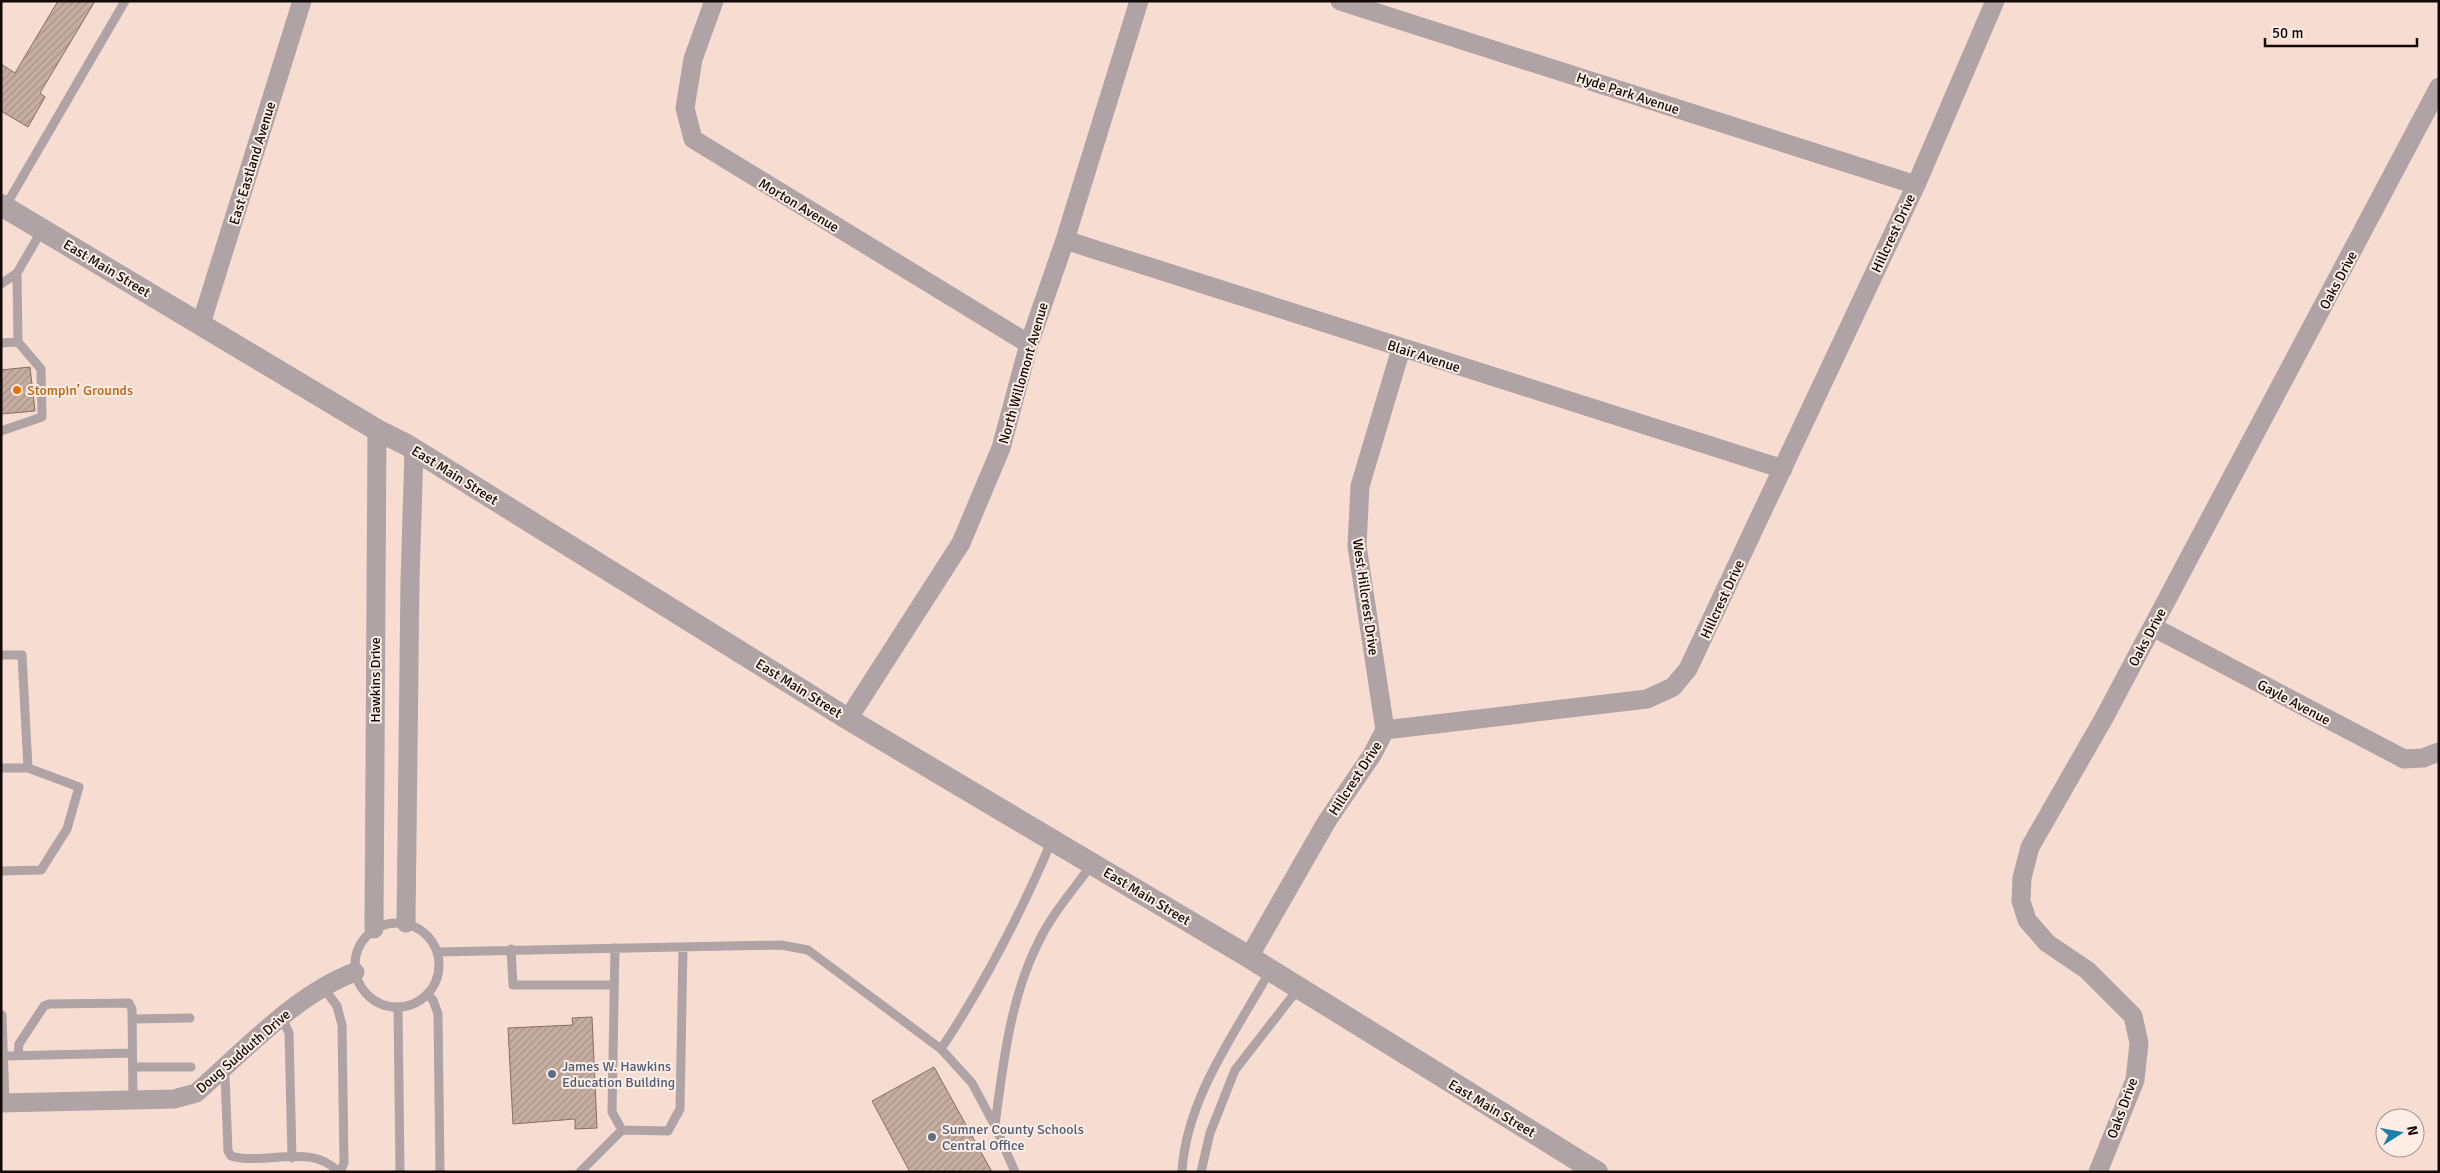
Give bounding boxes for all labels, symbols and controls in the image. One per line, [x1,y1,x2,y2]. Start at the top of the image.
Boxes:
scale bar [2265,15,2418,47]
text: 50 m [2272,24,2303,42]
street label: Hyde Park Avenue [1574,69,1681,118]
street label: East Eastland Avenue [226,99,279,227]
street label: Morton Avenue [756,175,842,236]
street label: Hillcrest Drive [1868,191,1919,275]
street label: East Main Street [60,236,153,301]
street label: Oaks Drive [2316,248,2361,312]
street label: North Willomont Avenue [995,300,1052,446]
street label: Blair Avenue [1385,337,1462,376]
place label: Stompin’ Grounds [27,382,133,399]
marker: Stompin’ Grounds [11,384,23,396]
street label: East Main Street [408,442,501,509]
street label: West Hillcrest Drive [1349,538,1382,656]
street label: Hillcrest Drive [1697,557,1748,641]
street label: Oaks Drive [2125,605,2170,669]
street label: Hawkins Drive [367,637,384,723]
street label: East Main Street [752,655,845,722]
street label: Gayle Avenue [2254,676,2333,729]
street label: Hillcrest Drive [1325,738,1386,819]
street label: East Main Street [1100,864,1193,929]
street label: Doug Sudduth Drive [193,1006,294,1097]
place label: James W. Hawkins Education Building [562,1058,675,1091]
marker: James W. Hawkins Education Building [546,1068,558,1080]
street label: Oaks Drive [2104,1075,2141,1141]
street label: East Main Street [1445,1076,1538,1141]
north arrow [2375,1108,2425,1158]
place label: Sumner County Schools Central Office [942,1121,1084,1154]
text: N [2403,1124,2422,1137]
marker: Sumner County Schools Central Office [926,1131,938,1143]

